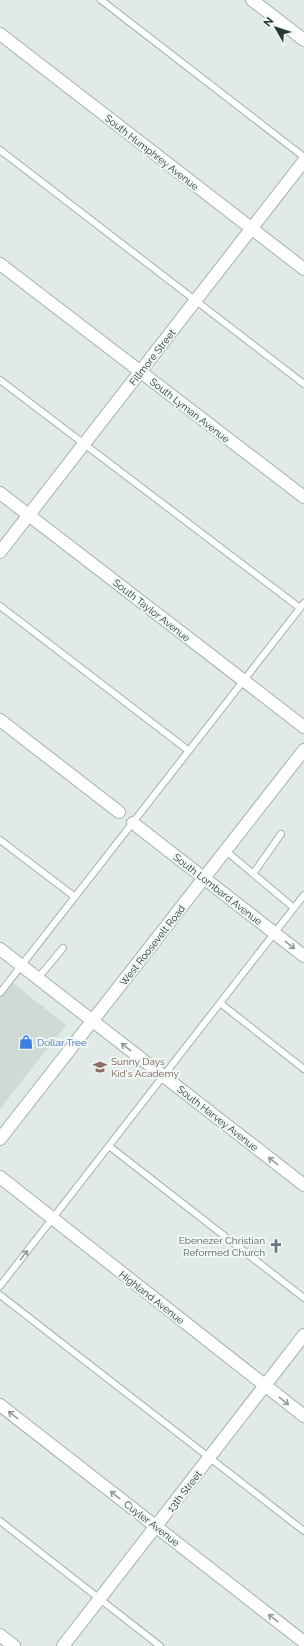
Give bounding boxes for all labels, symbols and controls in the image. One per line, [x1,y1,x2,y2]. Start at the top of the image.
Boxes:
north arrow [256,8,296,48]
text: N [261,15,276,29]
street label: South Humphrey Avenue [103,112,201,192]
street label: Fillmore Street [127,327,178,388]
street label: South Lyman Avenue [148,376,232,445]
street label: South Taylor Avenue [111,577,192,644]
street label: South Lombard Avenue [171,851,264,927]
street label: West Roosevelt Road [118,903,187,988]
one-way arrow [285,941,296,949]
shop icon: Dollar Tree [18,1034,34,1050]
place label: Dollar Tree [37,1037,87,1048]
one-way arrow [121,1042,132,1051]
place label: Sunny Days Kid's Academy [111,1056,180,1079]
school or university icon: Sunny Days Kid's Academy [92,1059,108,1075]
street label: South Harvey Avenue [175,1083,260,1153]
one-way arrow [268,1156,279,1165]
place label: Ebenezer Christian Reformed Church [179,1235,265,1258]
church icon: Ebenezer Christian Reformed Church [268,1238,284,1254]
one-way arrow [20,1250,28,1261]
street label: Highland Avenue [117,1269,186,1326]
one-way arrow [279,1397,290,1405]
one-way arrow [7,1411,18,1419]
street label: 13th Street [165,1468,204,1514]
one-way arrow [110,1491,121,1499]
street label: Cuyler Avenue [122,1498,182,1549]
one-way arrow [268,1613,279,1622]

